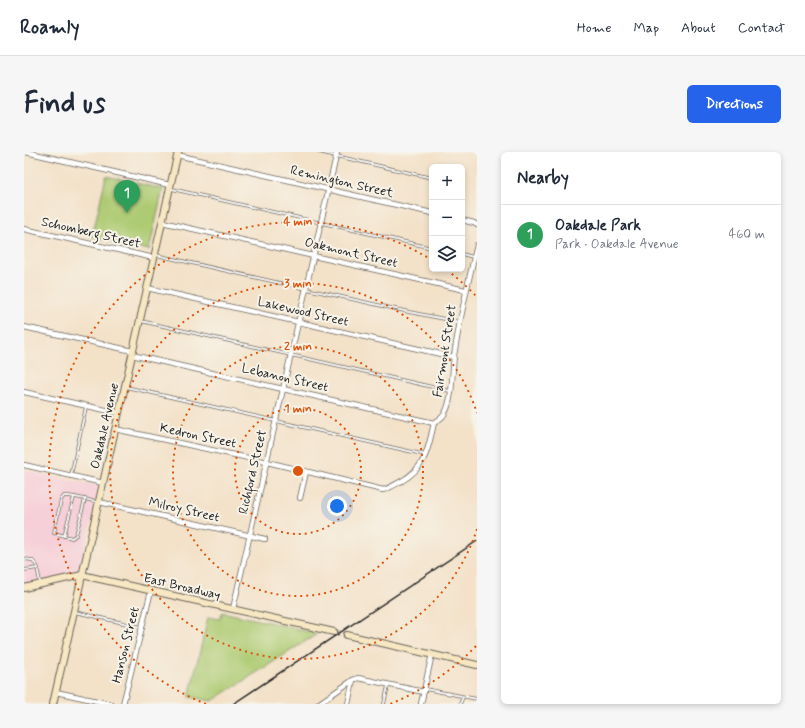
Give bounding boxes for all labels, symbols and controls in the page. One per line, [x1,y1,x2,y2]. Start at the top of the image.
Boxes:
text: Roamly [20,15,79,40]
text: Home [577,19,611,37]
text: Map [633,19,659,37]
text: About [681,19,716,37]
text: Contact [738,19,785,37]
button: Directions [687,85,781,123]
text: Find us [24,86,105,123]
street label: Remington Street [289,162,396,202]
map controls [429,164,465,272]
button: + [429,164,465,200]
text: Nearby [517,167,569,189]
pin: 1 [114,180,140,213]
button: − [429,200,465,236]
street label: Schomberg Street [39,213,142,255]
text: 4 min [283,214,313,230]
text: Oakdale Park [555,216,641,236]
text: 1 [527,226,533,243]
text: 460 m [729,226,765,243]
street label: Oakmont Street [303,234,399,272]
button: layers [429,236,465,272]
text: Park · Oakdale Avenue [555,236,679,253]
text: 3 min [284,276,312,292]
street label: Lakewood Street [256,293,350,331]
street label: Fairmont Street [429,303,461,399]
text: 2 min [284,339,312,355]
street label: Lebanon Street [240,360,330,396]
street label: Oakdale Avenue [87,381,123,471]
text: 1 min [284,401,312,417]
street label: Kedron Street [158,420,238,452]
street label: Richford Street [235,428,273,516]
centre of rings [291,464,305,478]
street label: Milroy Street [147,494,221,526]
your location [327,496,347,516]
street label: East Broadway [142,570,222,604]
street label: Hanson Street [108,605,144,685]

